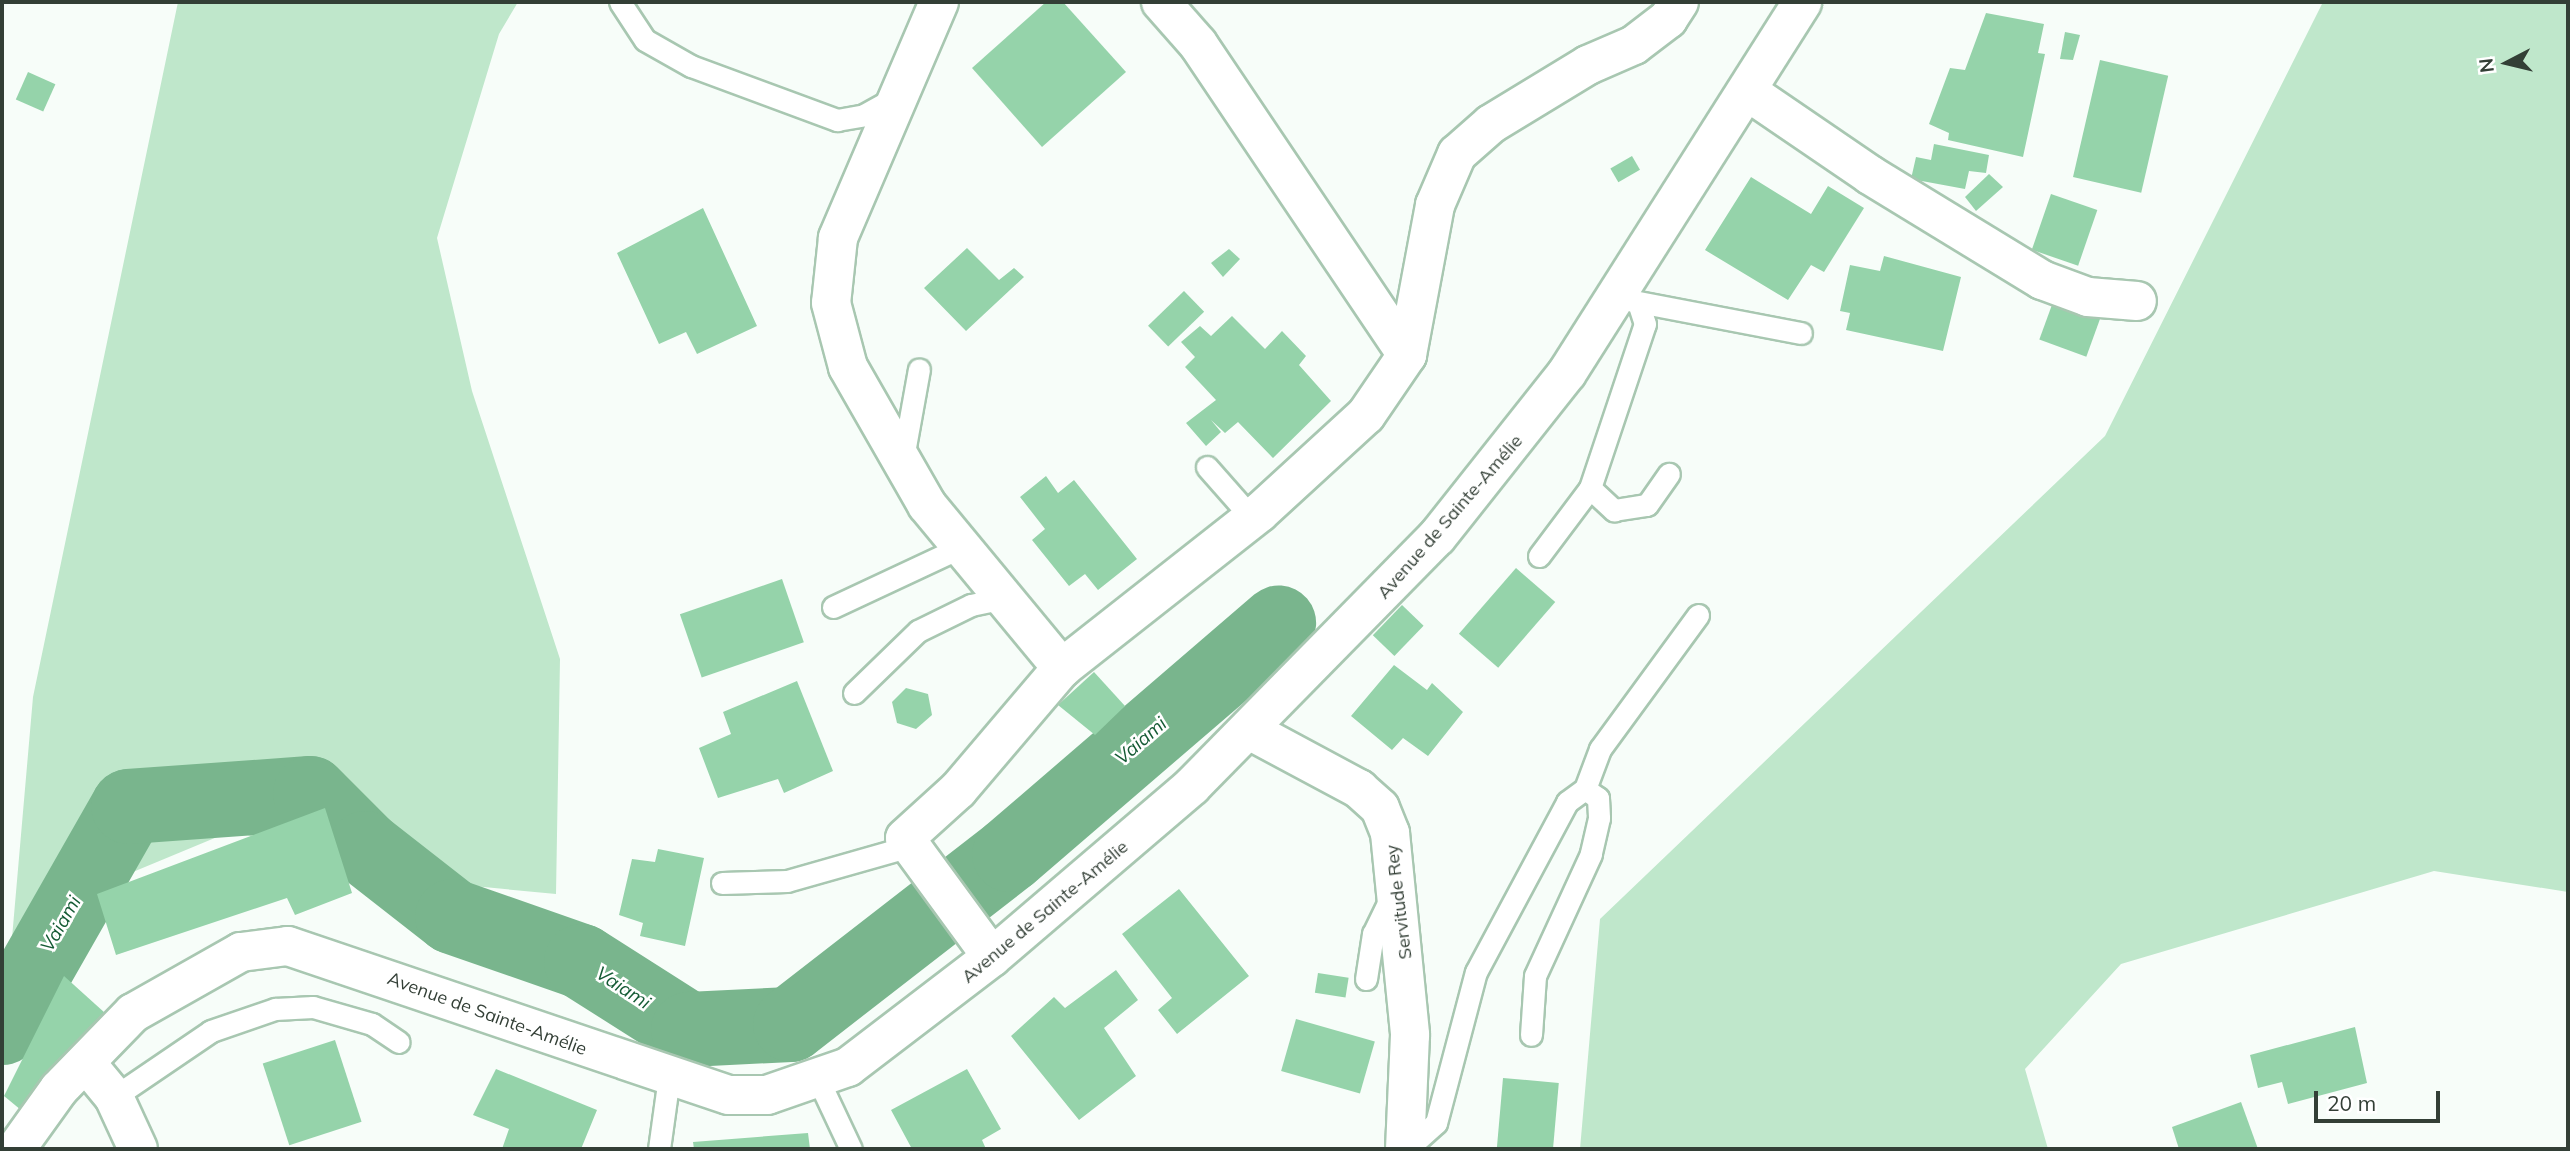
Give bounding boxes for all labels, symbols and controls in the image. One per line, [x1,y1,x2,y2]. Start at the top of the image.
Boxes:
north arrow [2472,28,2542,98]
text: N [2473,57,2499,74]
street label: Avenue de Sainte-Amélie [1373,431,1527,603]
water label: Vaiami [1111,712,1171,770]
street label: Avenue de Sainte-Amélie [958,836,1132,988]
street label: Servitude Rey [1381,843,1417,961]
water label: Vaiami [36,892,86,956]
water label: Vaiami [591,962,655,1014]
street label: Avenue de Sainte-Amélie [385,968,589,1060]
scale bar [2318,1078,2444,1122]
text: 20 m [2327,1090,2376,1116]

